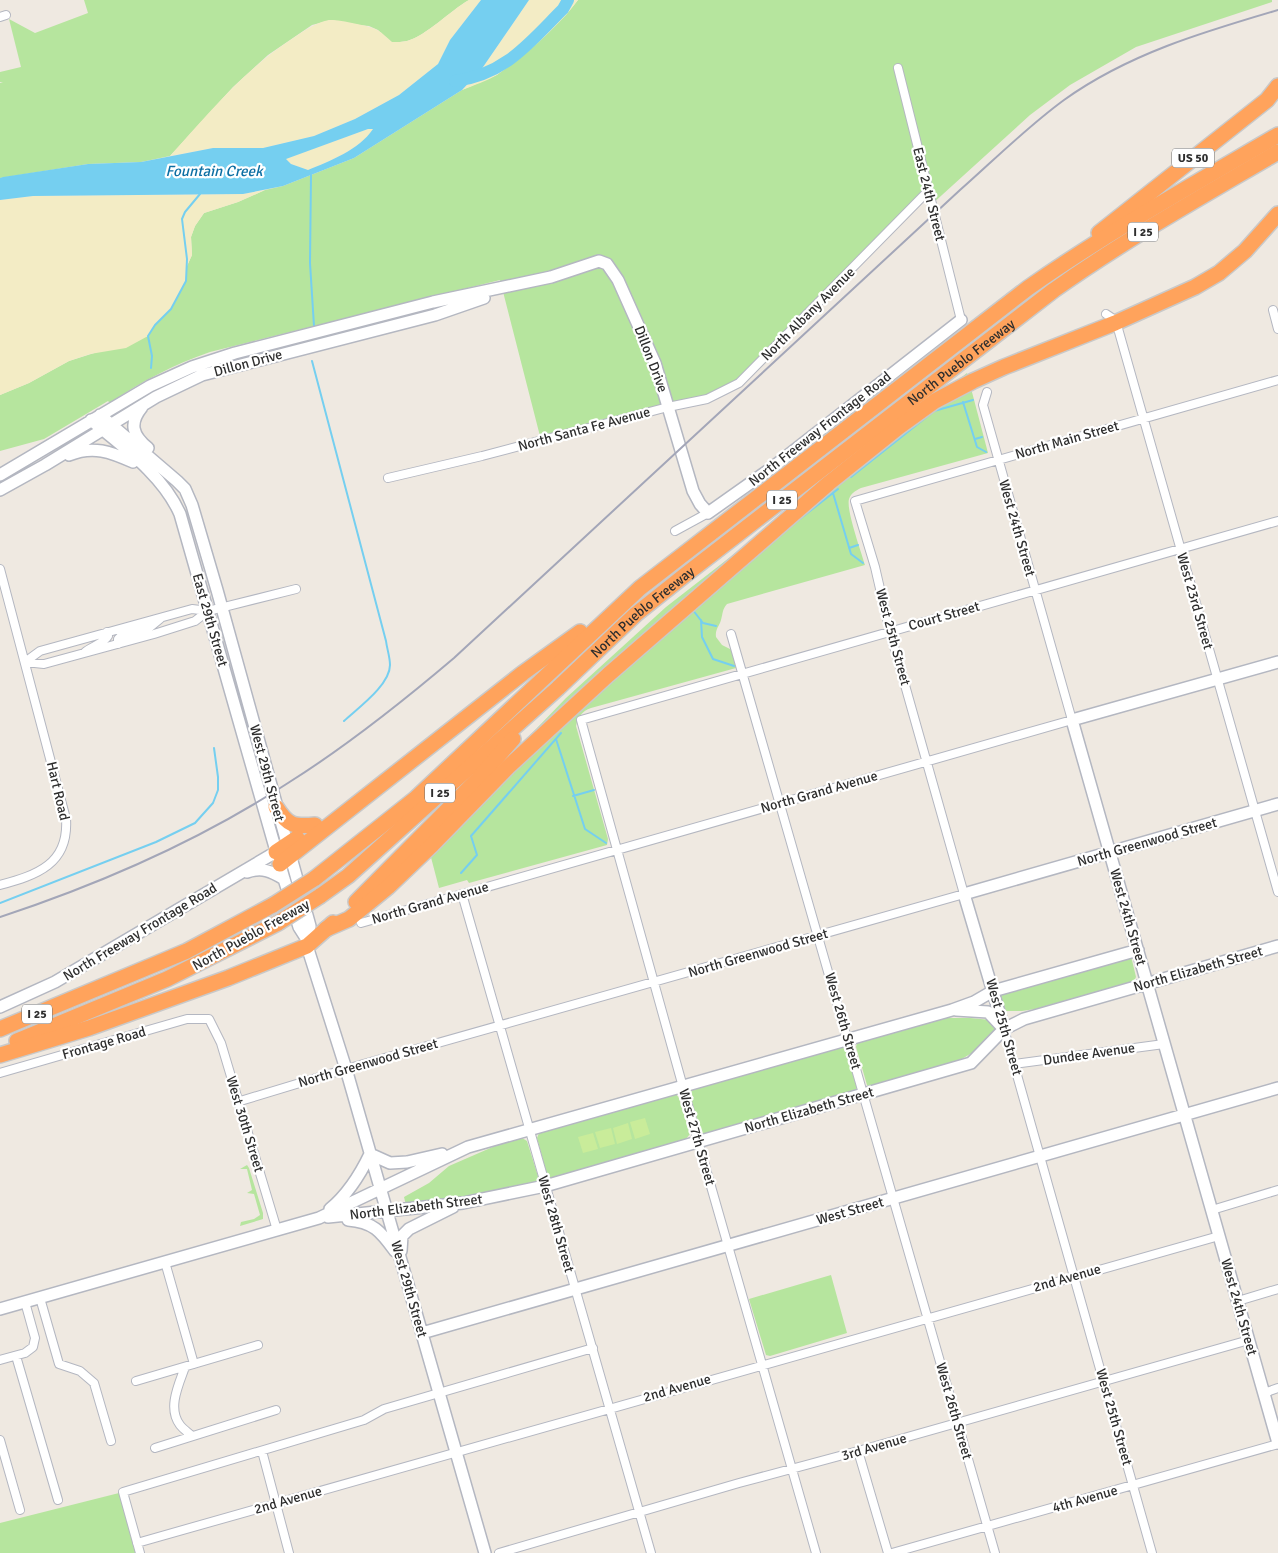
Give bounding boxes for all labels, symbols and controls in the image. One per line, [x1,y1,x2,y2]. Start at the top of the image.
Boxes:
street label: East 24th Street [909,145,949,243]
road number: US 50 [1172,148,1214,168]
water label: Fountain Creek [166,162,264,180]
road number: I 25 [1128,222,1158,242]
street label: North Albany Avenue [758,264,858,364]
street label: North Pueblo Freeway [904,315,1018,409]
street label: Dillon Drive [631,323,671,395]
street label: Dillon Drive [212,346,284,380]
street label: North Freeway Frontage Road [745,368,895,490]
street label: North Santa Fe Avenue [516,403,652,455]
street label: North Main Street [1013,417,1121,463]
street label: West 24th Street [995,478,1039,578]
road number: I 25 [767,490,797,510]
street label: West 23rd Street [1173,551,1217,651]
street label: North Pueblo Freeway [587,562,698,661]
street label: East 29th Street [189,571,231,669]
street label: West 25th Street [872,587,914,687]
street label: Court Street [906,598,982,634]
street label: West 29th Street [246,723,288,823]
street label: Hart Road [43,760,73,822]
street label: North Grand Avenue [759,767,879,817]
road number: I 25 [425,784,455,802]
street label: North Greenwood Street [1075,814,1219,870]
street label: West 24th Street [1106,867,1150,967]
street label: North Grand Avenue [370,878,490,928]
street label: North Freeway Frontage Road [60,879,220,985]
street label: North Pueblo Freeway [190,896,313,974]
street label: North Greenwood Street [686,925,830,981]
street label: North Elizabeth Street [1132,942,1265,996]
street label: West 26th Street [821,971,865,1071]
street label: West 25th Street [982,977,1026,1077]
road number: I 25 [22,1004,52,1024]
street label: Frontage Road [60,1023,148,1063]
street label: North Greenwood Street [296,1035,440,1091]
street label: Dundee Avenue [1042,1039,1136,1069]
street label: West 30th Street [222,1074,268,1174]
street label: North Elizabeth Street [743,1083,876,1137]
street label: West 27th Street [675,1087,719,1187]
street label: West 28th Street [534,1174,578,1274]
street label: North Elizabeth Street [349,1190,483,1224]
street label: West Street [815,1193,886,1229]
street label: West 29th Street [387,1239,431,1339]
street label: West 24th Street [1217,1257,1261,1357]
street label: 2nd Avenue [1031,1260,1103,1296]
street label: West 26th Street [932,1361,976,1461]
street label: West 25th Street [1092,1367,1136,1467]
street label: 2nd Avenue [641,1370,713,1406]
street label: 3rd Avenue [840,1430,908,1464]
street label: 2nd Avenue [252,1482,324,1518]
street label: 4th Avenue [1050,1482,1120,1516]

